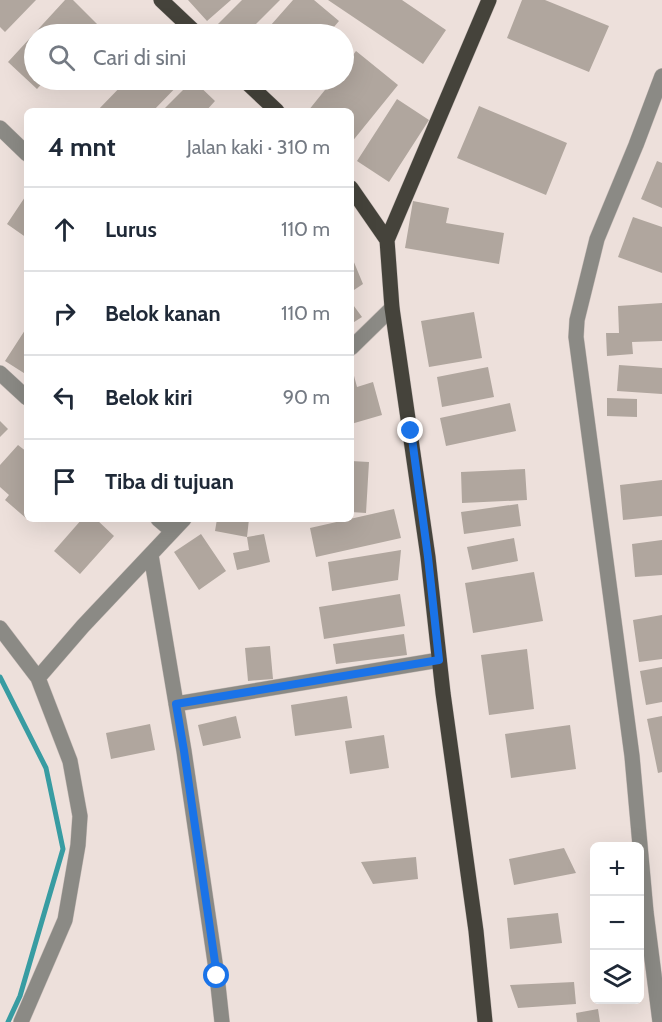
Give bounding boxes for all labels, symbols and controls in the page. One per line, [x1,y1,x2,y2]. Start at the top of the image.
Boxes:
search box [24,24,354,90]
icon: search [45,41,78,74]
text: Cari di sini [93,44,186,71]
text: 4 mnt [48,131,116,163]
text: Jalan kaki · 310 m [187,135,330,159]
icon: ahead [48,213,81,246]
text: Lurus [105,216,157,243]
text: 110 m [281,217,330,241]
icon: right [48,297,81,330]
text: Belok kanan [105,300,221,327]
text: 110 m [281,301,330,325]
icon: left [48,381,81,414]
text: Belok kiri [105,384,192,411]
text: 90 m [283,385,330,409]
route end [397,417,423,443]
icon: arrive [48,465,81,498]
text: Tiba di tujuan [105,468,234,495]
map controls [590,842,644,1004]
button: + [590,842,644,896]
button: − [590,896,644,950]
button: layers [590,950,644,1004]
route start [203,962,229,988]

